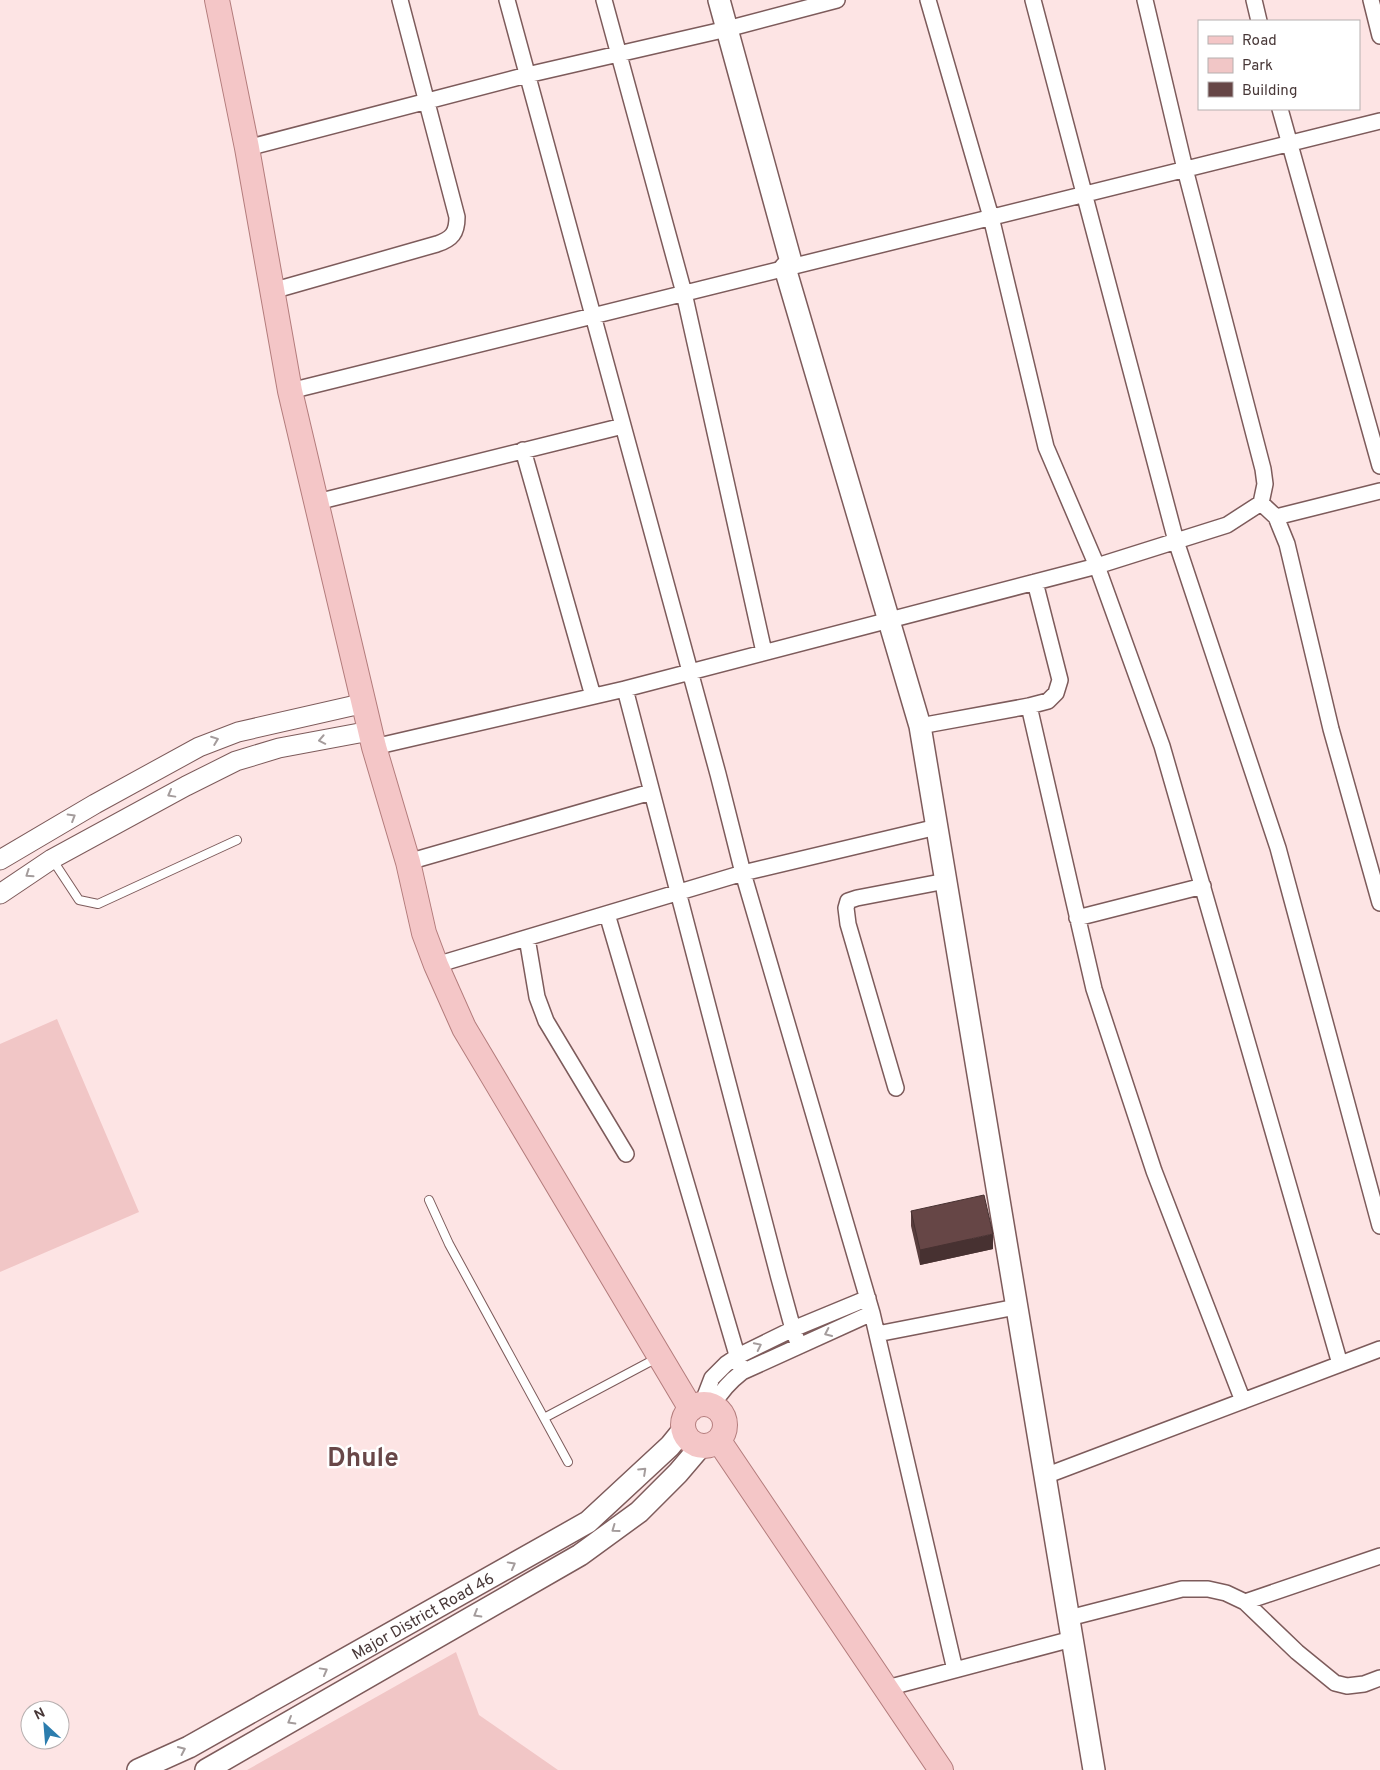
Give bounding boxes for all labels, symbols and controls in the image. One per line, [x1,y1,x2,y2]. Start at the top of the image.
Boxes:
legend [1198,20,1360,110]
text: Road [1242,32,1277,51]
text: Park [1242,57,1273,76]
text: Building [1242,82,1297,101]
one-way arrow [318,734,327,744]
one-way arrow [210,736,219,747]
one-way arrow [167,788,176,798]
one-way arrow [67,814,76,824]
one-way arrow [26,868,35,877]
one-way arrow [824,1326,833,1337]
one-way arrow [752,1343,761,1353]
district label: Dhule [327,1443,399,1476]
one-way arrow [637,1468,646,1477]
one-way arrow [612,1523,621,1532]
one-way arrow [506,1562,515,1572]
street label: Major District Road 46 [349,1569,498,1665]
one-way arrow [474,1607,483,1617]
one-way arrow [319,1667,328,1677]
north arrow [20,1700,70,1750]
text: N [32,1705,48,1725]
one-way arrow [287,1715,296,1725]
one-way arrow [177,1745,186,1756]

